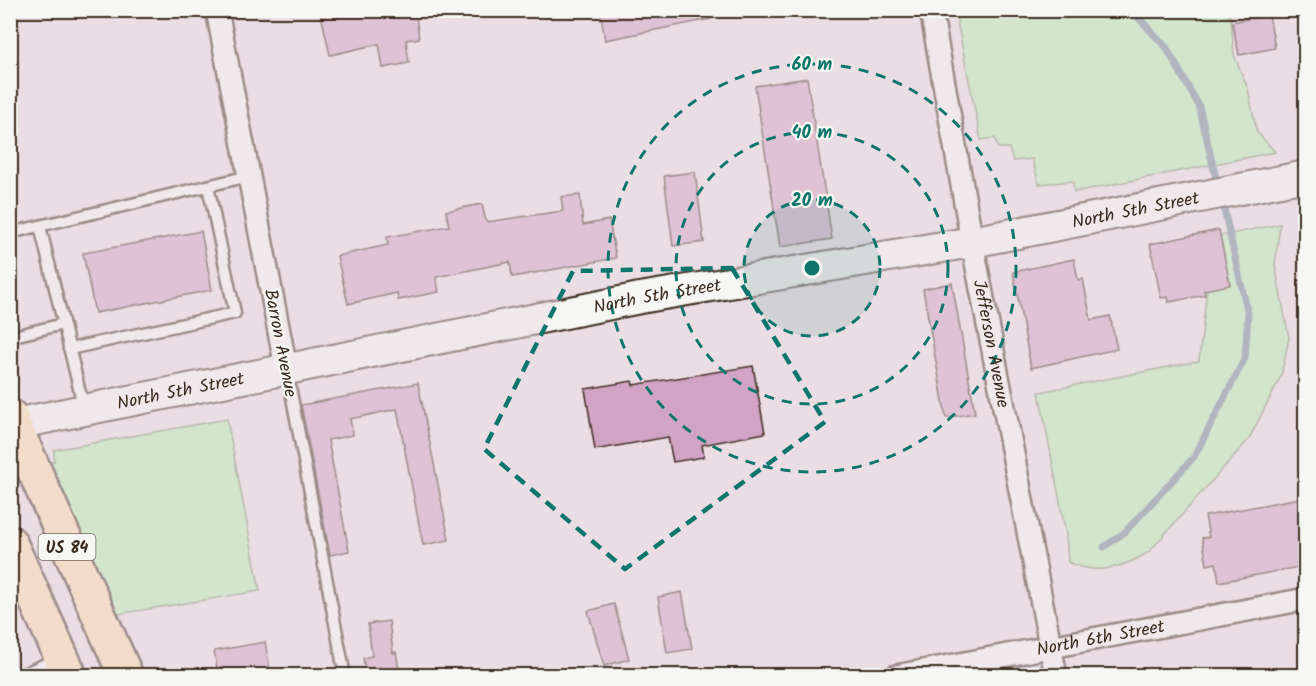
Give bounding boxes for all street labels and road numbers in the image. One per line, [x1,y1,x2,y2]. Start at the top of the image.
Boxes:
street label: North 5th Street [1070,184,1203,238]
street label: North 5th Street [591,271,725,323]
street label: Jefferson Avenue [964,277,1017,410]
street label: Barron Avenue [255,287,304,400]
street label: North 5th Street [115,365,248,419]
road number: US 84 [38,534,96,560]
street label: North 6th Street [1034,613,1168,665]

